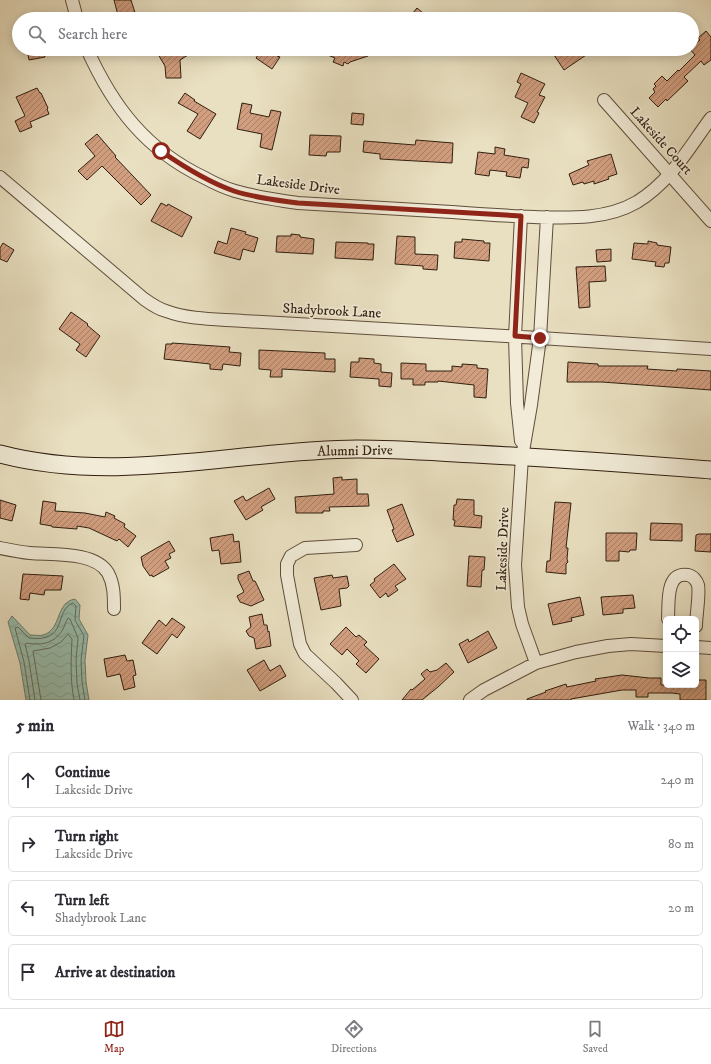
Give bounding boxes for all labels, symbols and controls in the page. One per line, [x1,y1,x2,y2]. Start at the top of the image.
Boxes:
search box [12,12,699,56]
icon: search [26,23,48,45]
text: Search here [58,25,127,44]
street label: Lakeside Court [626,103,697,179]
route start [152,142,170,160]
street label: Lakeside Drive [255,171,341,199]
street label: Shadybrook Lane [282,299,382,323]
route end [531,329,549,347]
street label: Alumni Drive [317,441,393,461]
street label: Lakeside Drive [493,507,513,591]
map controls [663,616,699,688]
button: locate [663,616,699,652]
button: layers [663,652,699,688]
text: 5 min [16,715,54,737]
text: Walk · 340 m [627,718,695,734]
text: Continue [55,763,110,782]
icon: ahead [17,769,39,791]
text: 240 m [661,772,694,788]
text: Lakeside Drive [55,782,133,798]
text: Turn right [55,827,118,846]
icon: right [17,833,39,855]
text: 80 m [668,836,694,852]
text: Lakeside Drive [55,846,133,862]
text: Turn left [55,891,109,910]
icon: left [17,897,39,919]
text: 20 m [668,900,694,916]
text: Shadybrook Lane [55,910,146,926]
icon: arrive [17,961,39,983]
text: Arrive at destination [55,963,175,982]
tab: Map [103,1018,125,1056]
tab: Directions [331,1018,377,1056]
tab: Saved [583,1018,608,1056]

